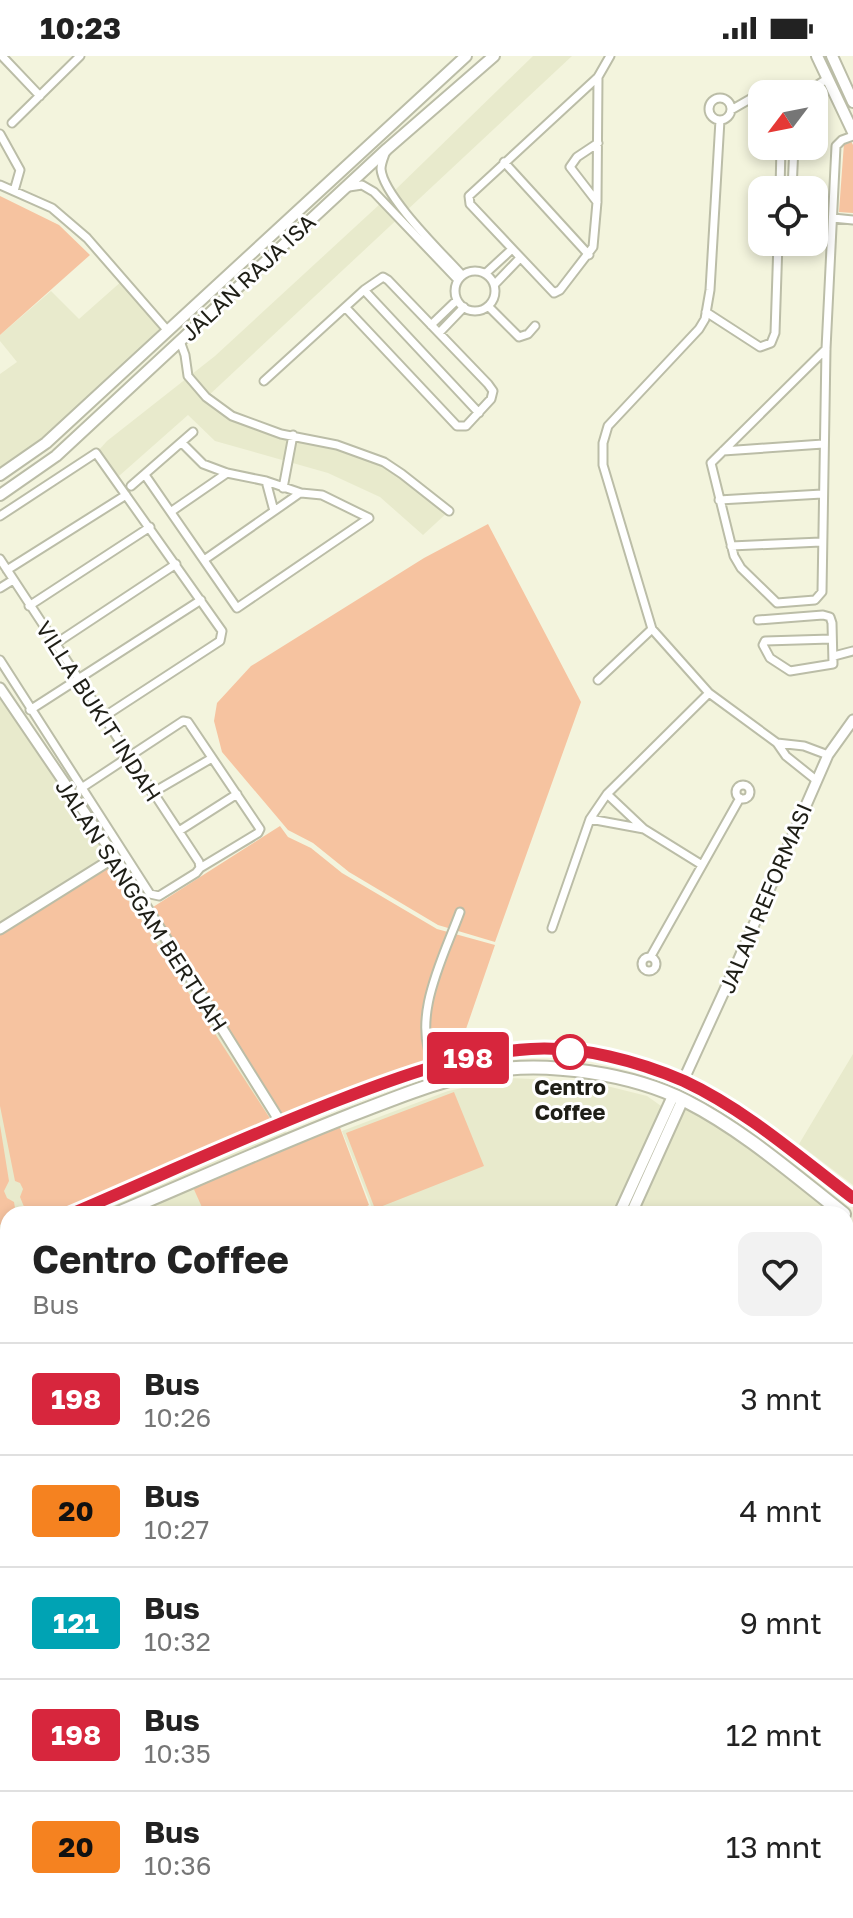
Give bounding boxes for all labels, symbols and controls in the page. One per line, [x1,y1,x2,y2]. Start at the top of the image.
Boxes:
text: 10:23 [40,10,121,46]
north arrow [748,80,828,160]
map controls [748,80,828,256]
button: locate [748,176,828,256]
street label: JALAN RAJA ISA [175,208,321,346]
street label: VILLA BUKIT INDAH [31,616,167,806]
street label: JALAN SANGGAM BERTUAH [50,774,234,1036]
street label: JALAN REFORMASI [713,799,817,997]
line badge: 198 [422,1032,514,1084]
marker: Centro Coffee [553,1035,587,1069]
text: 198 [443,1041,493,1074]
place label: Centro Coffee [534,1073,606,1125]
button: heart [738,1232,822,1316]
text: Centro Coffee [32,1236,289,1281]
text: Bus [32,1289,79,1320]
text: Bus [144,1366,200,1402]
text: 3 mnt [740,1381,822,1417]
text: 198 [51,1382,101,1415]
text: 10:26 [144,1402,211,1433]
text: Bus [144,1478,200,1514]
text: 4 mnt [740,1493,822,1529]
text: 20 [58,1494,94,1527]
text: 10:27 [144,1514,209,1545]
text: Bus [144,1590,200,1626]
text: 9 mnt [740,1605,822,1641]
text: 121 [53,1606,99,1639]
text: 10:32 [144,1626,211,1657]
text: Bus [144,1702,200,1738]
text: 12 mnt [726,1717,822,1753]
text: 198 [51,1718,101,1751]
text: 10:35 [144,1738,211,1769]
text: Bus [144,1814,200,1850]
text: 13 mnt [726,1829,822,1865]
text: 20 [58,1830,94,1863]
text: 10:36 [144,1850,211,1881]

